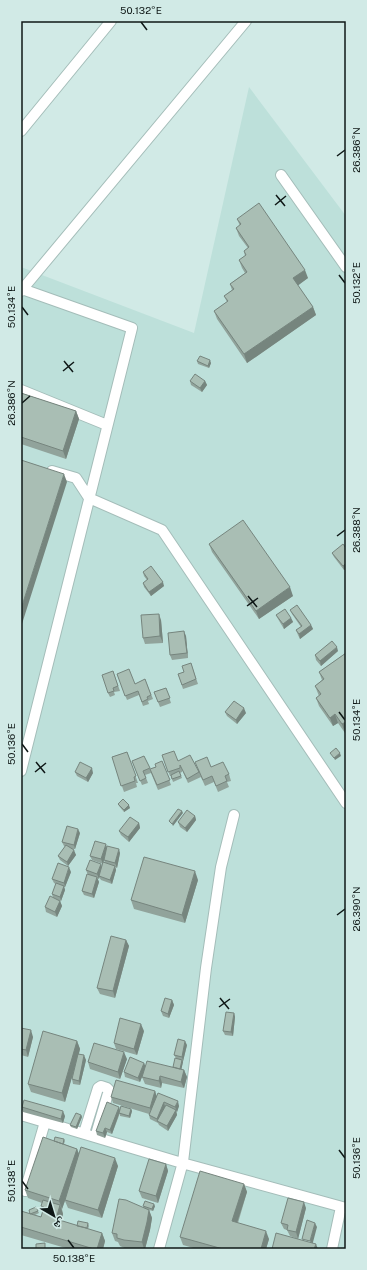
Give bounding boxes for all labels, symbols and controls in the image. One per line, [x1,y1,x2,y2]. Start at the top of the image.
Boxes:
text: 50.132°E [120,4,162,16]
text: 26.386°N [350,127,362,173]
text: 50.132°E [350,262,362,304]
text: 50.134°E [5,286,17,328]
text: 26.386°N [5,380,17,426]
text: 26.388°N [350,507,362,553]
text: 50.134°E [350,699,362,741]
text: 50.136°E [5,723,17,765]
text: 26.390°N [350,886,362,932]
text: 50.136°E [350,1137,362,1179]
text: 50.138°E [5,1160,17,1202]
north arrow [34,1196,74,1236]
text: ش [50,1214,68,1232]
text: 50.138°E [53,1252,95,1264]

